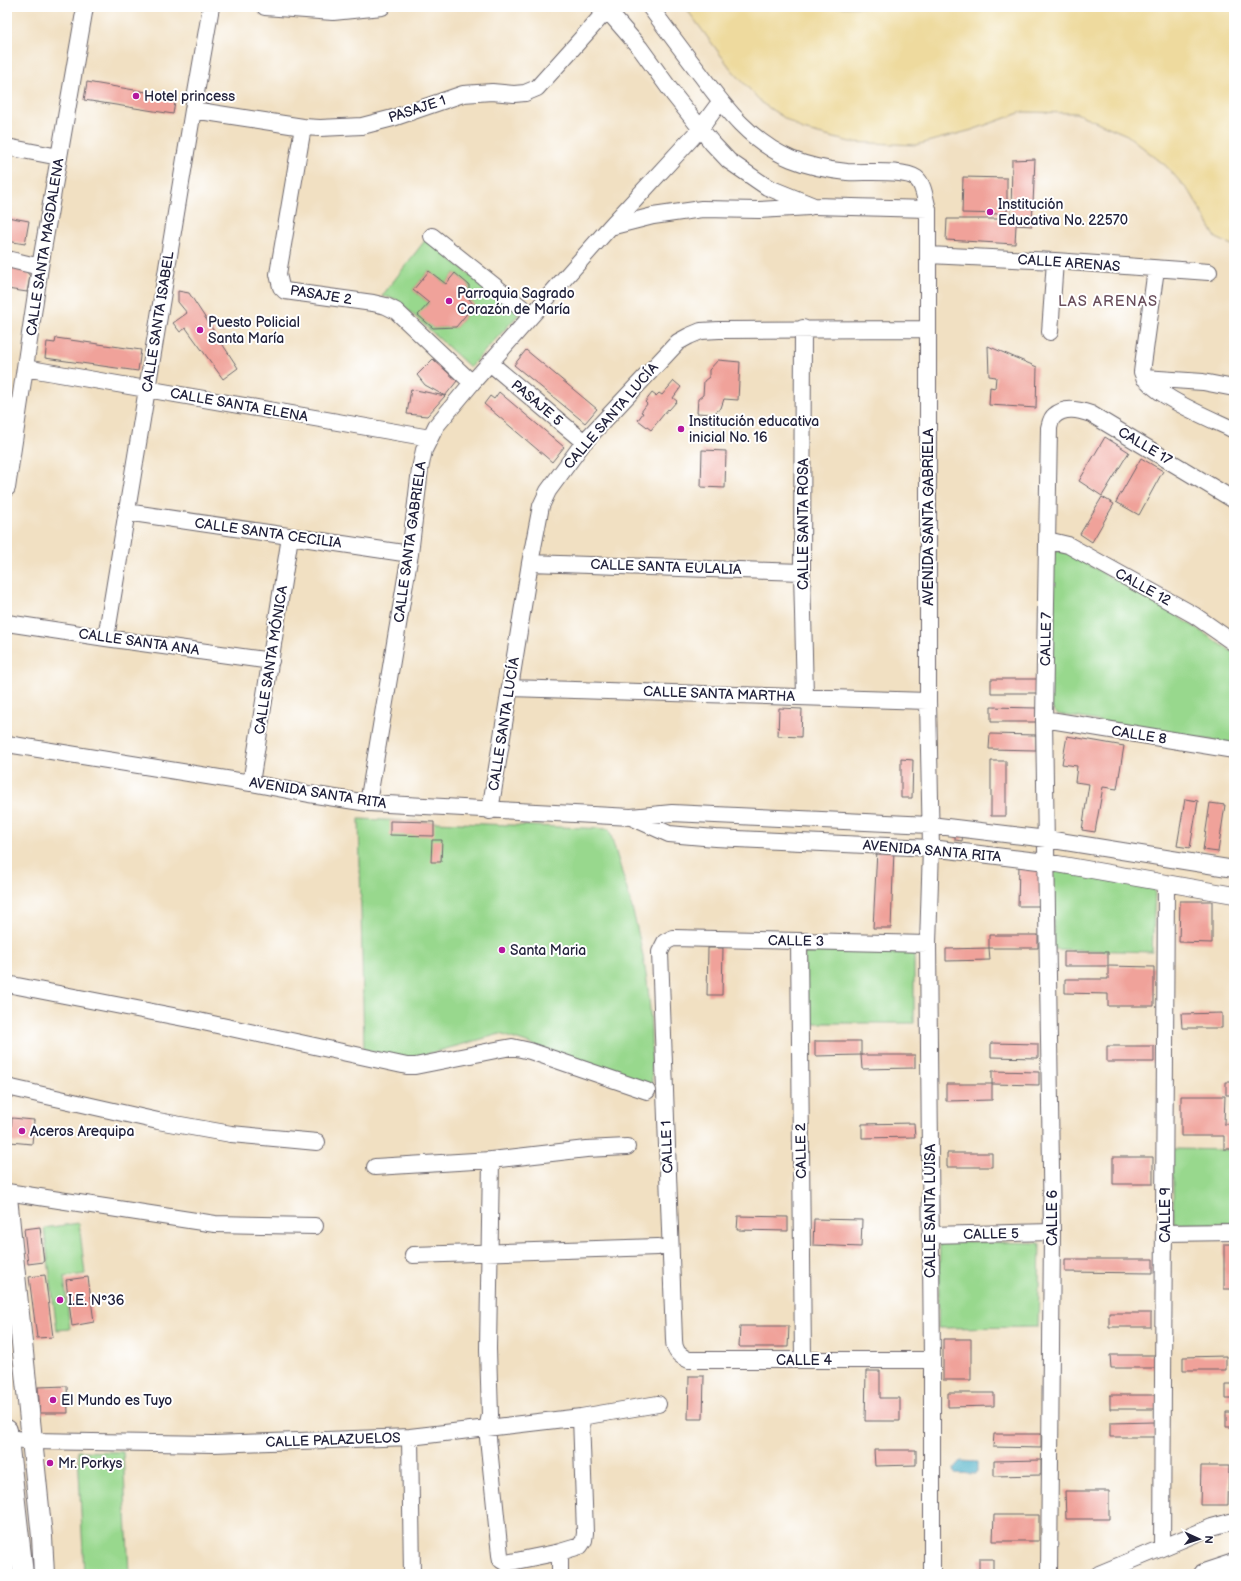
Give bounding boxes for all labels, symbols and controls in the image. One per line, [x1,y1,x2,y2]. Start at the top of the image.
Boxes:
place label: Hotel princess [144,88,235,105]
marker: Hotel princess [131,91,141,101]
street label: PASAJE 1 [386,92,448,126]
street label: CALLE SANTA MAGDALENA [23,157,68,337]
place label: Institución Educativa No. 22570 [998,196,1128,229]
marker: Institución Educativa No. 22570 [985,207,995,217]
street label: CALLE SANTA ISABEL [138,250,178,394]
street label: CALLE ARENAS [1017,251,1121,275]
street label: PASAJE 2 [289,282,354,308]
place label: Parroquia Sagrado Corazón de María [457,285,575,318]
district label: LAS ARENAS [1058,292,1158,311]
marker: Parroquia Sagrado Corazón de María [444,296,454,306]
place label: Puesto Policial Santa María [208,314,300,347]
marker: Puesto Policial Santa María [195,325,205,335]
street label: CALLE SANTA LUCÍA [559,358,662,473]
street label: PASAJE 5 [508,377,566,429]
street label: CALLE SANTA ELENA [169,384,310,426]
place label: Institución educativa inicial No. 16 [689,413,819,446]
street label: CALLE 17 [1115,423,1175,469]
marker: Institución educativa inicial No. 16 [676,424,686,434]
street label: AVENIDA SANTA GABRIELA [920,428,937,606]
street label: CALLE SANTA ROSA [795,458,812,590]
street label: CALLE SANTA GABRIELA [390,460,430,624]
street label: CALLE SANTA CECILIA [193,514,343,552]
street label: CALLE SANTA EULALIA [590,556,742,578]
street label: CALLE 12 [1112,565,1175,610]
street label: CALLE SANTA MÓNICA [250,584,291,736]
street label: CALLE 7 [1037,612,1055,666]
street label: CALLE SANTA ANA [77,625,201,659]
street label: CALLE SANTA LUCÍA [484,655,523,792]
street label: CALLE SANTA MARTHA [643,683,796,705]
street label: CALLE 8 [1110,722,1168,748]
street label: AVENIDA SANTA RITA [248,774,388,812]
street label: AVENIDA SANTA RITA [862,836,1002,866]
street label: CALLE 3 [768,932,824,950]
place label: Santa Maria [510,942,586,959]
marker: Santa Maria [497,945,507,955]
street label: CALLE 1 [658,1120,676,1174]
street label: CALLE 2 [792,1122,810,1179]
place label: Aceros Arequipa [30,1123,134,1140]
marker: Aceros Arequipa [17,1126,27,1136]
street label: CALLE SANTA LUISA [922,1144,939,1278]
street label: CALLE 9 [1157,1187,1174,1243]
street label: CALLE 6 [1044,1189,1061,1246]
street label: CALLE 5 [963,1225,1019,1243]
place label: I.E. Nº36 [68,1292,125,1309]
marker: I.E. Nº36 [55,1295,65,1305]
street label: CALLE 4 [776,1352,833,1369]
place label: El Mundo es Tuyo [61,1392,172,1409]
marker: El Mundo es Tuyo [48,1395,58,1405]
street label: CALLE PALAZUELOS [265,1429,401,1451]
place label: Mr. Porkys [58,1455,122,1472]
marker: Mr. Porkys [45,1458,55,1468]
north arrow [1179,1519,1219,1559]
text: N [1202,1535,1215,1544]

